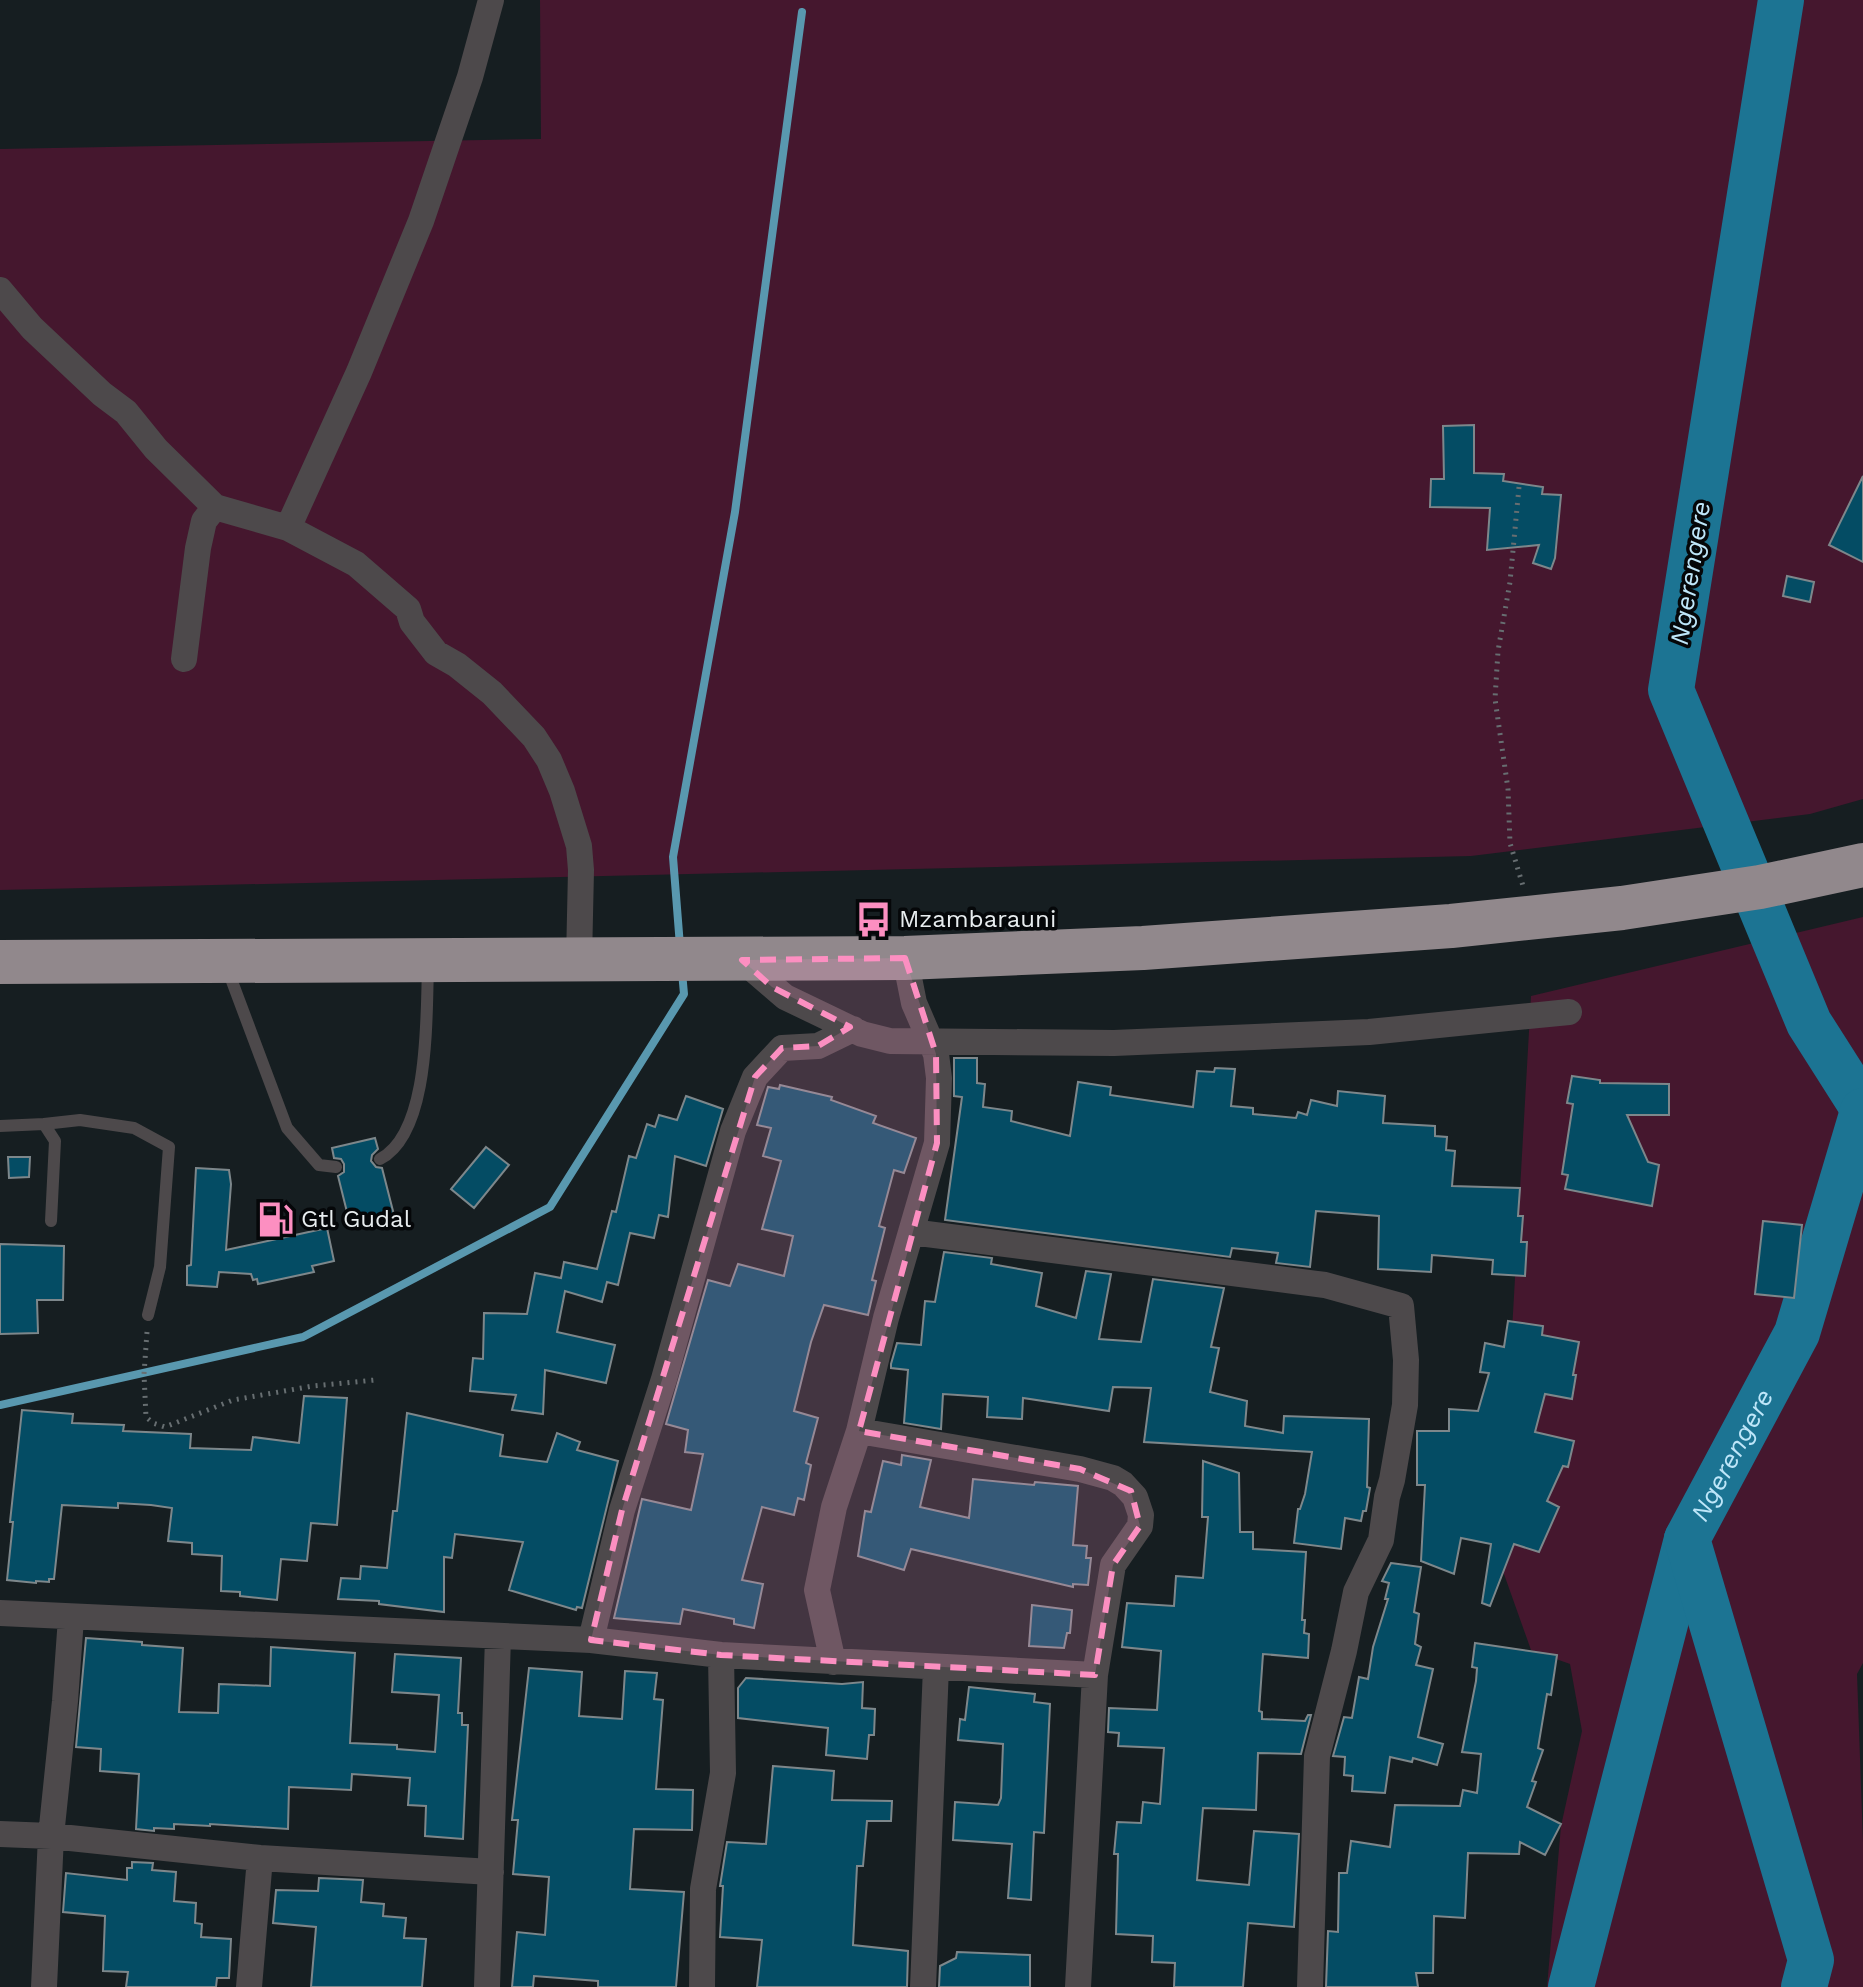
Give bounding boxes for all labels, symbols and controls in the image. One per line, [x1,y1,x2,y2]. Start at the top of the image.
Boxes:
water label: Ngerengere [1664,499,1716,647]
bus stop icon: Mzambarauni [854,900,892,938]
place label: Mzambarauni [899,905,1056,933]
fuel station icon: Gtl Gudal [256,1200,294,1238]
place label: Gtl Gudal [301,1205,412,1233]
water label: Ngerengere [1684,1384,1779,1526]

